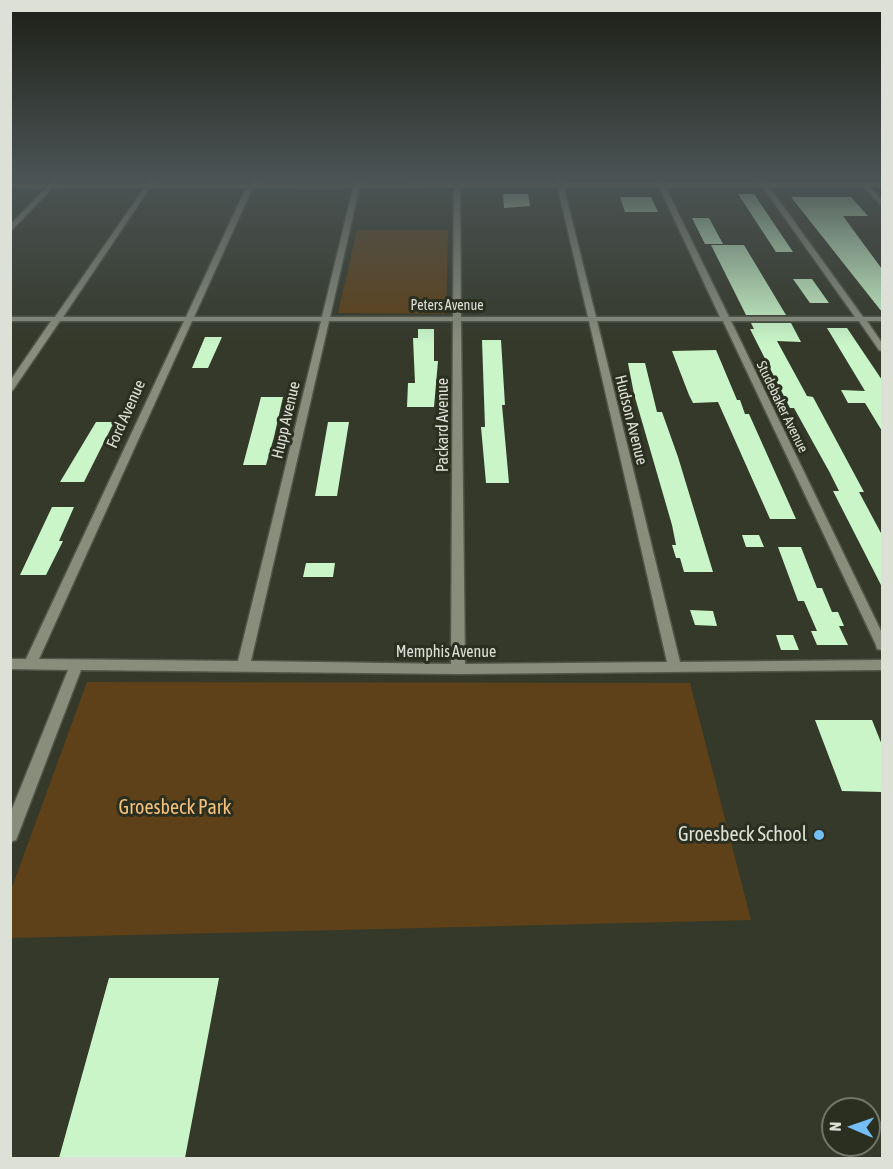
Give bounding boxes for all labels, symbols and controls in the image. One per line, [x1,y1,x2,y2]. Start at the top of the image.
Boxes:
street label: Peters Avenue [410,298,484,314]
street label: Studebaker Avenue [753,358,811,456]
street label: Hudson Avenue [611,373,651,467]
street label: Ford Avenue [102,377,150,451]
street label: Packard Avenue [433,378,453,472]
street label: Hupp Avenue [268,380,304,460]
street label: Memphis Avenue [396,642,496,662]
park label: Groesbeck Park [119,796,231,820]
place label: Groesbeck School [678,823,807,847]
marker: Groesbeck School [812,828,826,842]
north arrow [821,1097,881,1157]
text: N [826,1121,844,1131]

